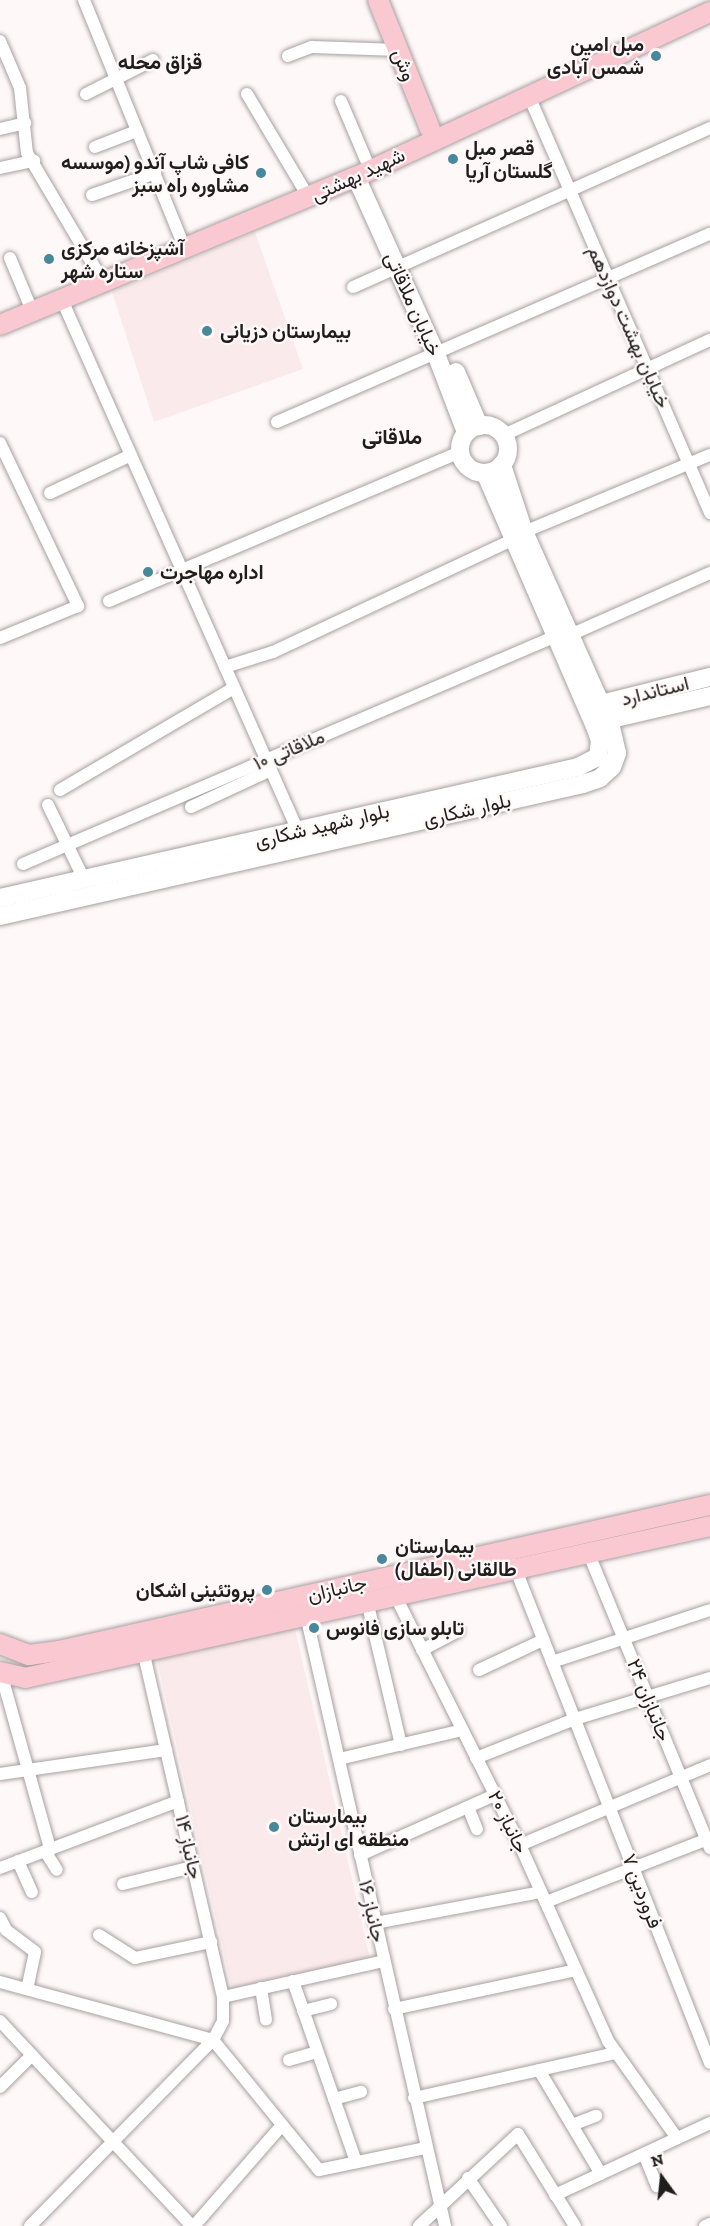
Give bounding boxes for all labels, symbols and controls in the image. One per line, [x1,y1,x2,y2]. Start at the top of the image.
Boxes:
place label: مبل امین شمس آبادی [547,33,644,80]
street label: وش [387,45,421,85]
district label: قزاق محله [118,49,202,75]
marker: مبل امین شمس آبادی [649,49,663,63]
place label: قصر مبل گلستان آریا [465,136,552,183]
street label: شهید بهشتی [307,143,409,207]
place label: کافی شاپ آندو (موسسه مشاوره راه سبز [61,150,249,197]
marker: قصر مبل گلستان آریا [446,152,460,166]
marker: کافی شاپ آندو (موسسه مشاوره راه سبز [254,166,268,180]
place label: آشپزخانه مرکزی ستاره شهر [61,236,184,283]
street label: خیابان بهشت دوازدهم [582,242,676,412]
street label: خیابان ملاقاتی [379,248,447,360]
marker: آشپزخانه مرکزی ستاره شهر [42,252,56,266]
place label: بیمارستان دزیانی [220,319,351,343]
marker: بیمارستان دزیانی [198,322,216,340]
district label: ملاقاتی [362,424,422,450]
place label: اداره مهاجرت [160,560,264,584]
marker: اداره مهاجرت [141,565,155,579]
street label: استاندارد [619,671,691,711]
street label: ۱۰ ملاقاتی [250,724,328,776]
street label: بلوار شکاری [421,788,513,832]
street label: بلوار شهید شکاری [252,799,392,853]
place label: بیمارستان طالقانی (اطفال) [395,1535,517,1582]
marker: بیمارستان طالقانی (اطفال) [373,1550,391,1568]
street label: جانبازان [305,1571,369,1607]
place label: پروتئینی اشکان [136,1578,255,1602]
marker: پروتئینی اشکان [260,1583,274,1597]
place label: تابلو سازی فانوس [326,1616,464,1640]
marker: تابلو سازی فانوس [307,1621,321,1635]
street label: جانبازان ۲۴ [622,1655,676,1745]
street label: ۲۰ جانباز [483,1787,533,1857]
place label: بیمارستان منطقه ای ارتش [288,1804,409,1851]
street label: جانباز ۱۴ [170,1813,208,1881]
marker: بیمارستان منطقه ای ارتش [265,1818,283,1836]
street label: فروردین ۷ [617,1850,667,1932]
street label: جانباز ۱۶ [353,1877,391,1945]
north arrow [632,2148,692,2208]
text: N [649,2149,666,2171]

